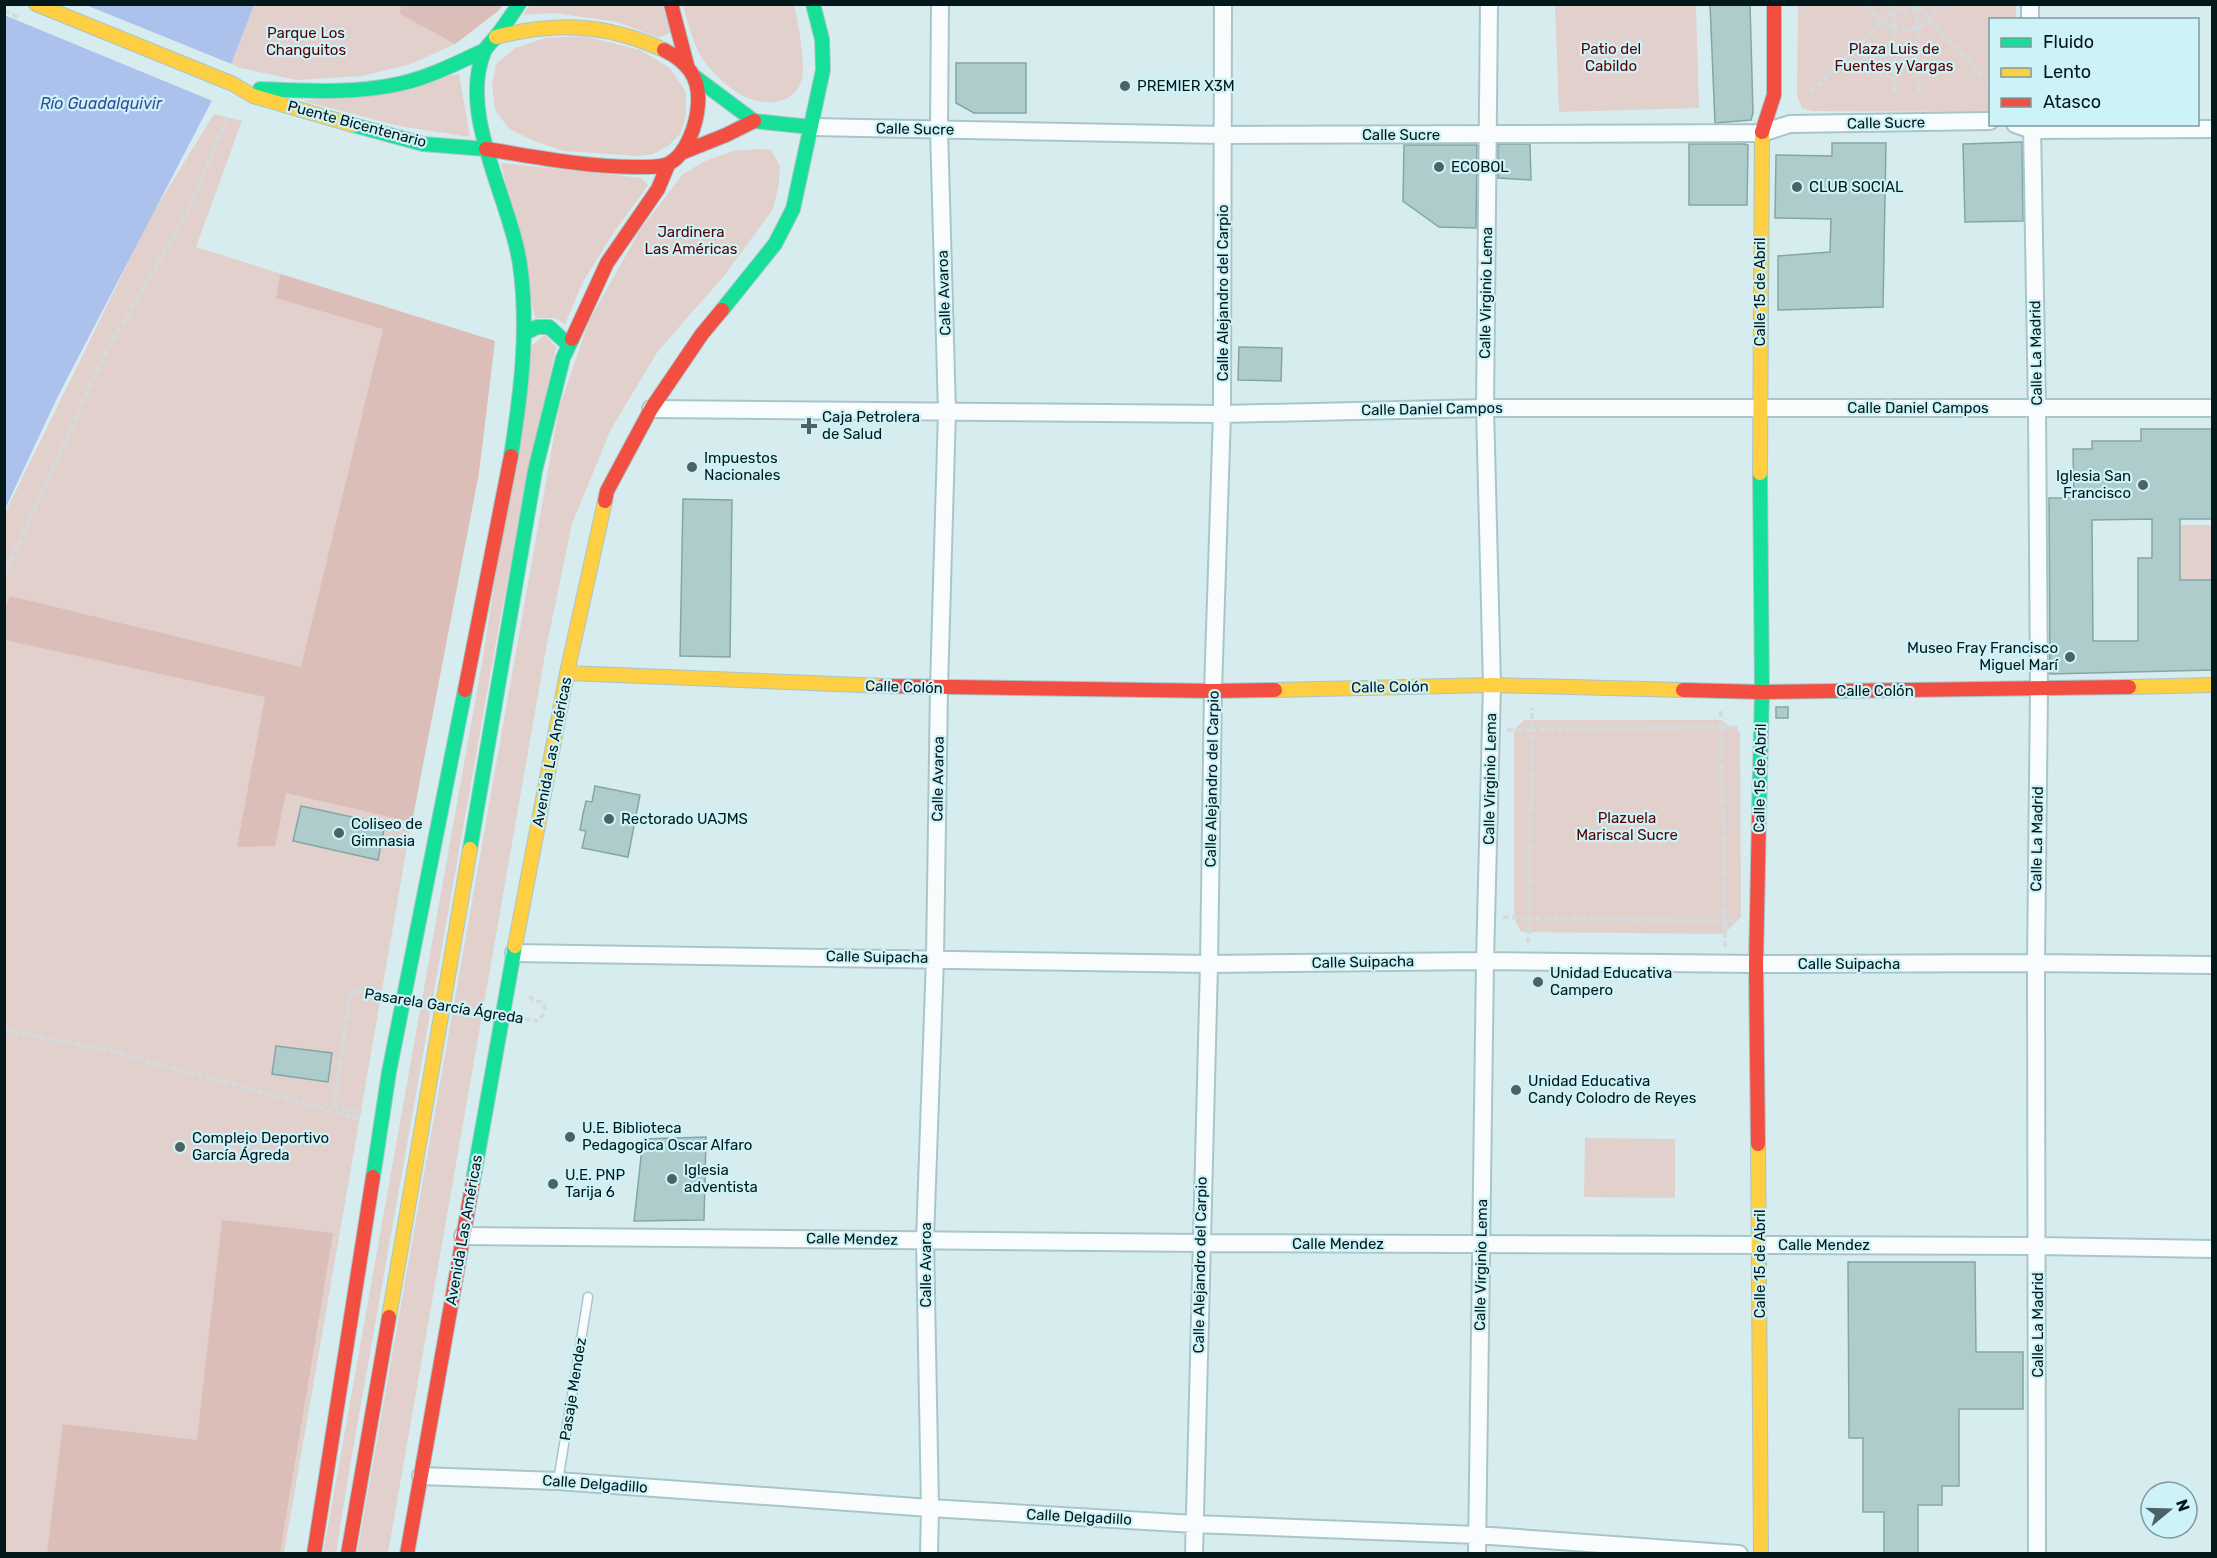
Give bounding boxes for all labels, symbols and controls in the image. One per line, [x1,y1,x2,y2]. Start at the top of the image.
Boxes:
legend [1989,18,2199,126]
park label: Parque Los Changuitos [266,24,346,59]
text: Fluido [2043,31,2094,53]
park label: Patio del Cabildo [1581,40,1641,75]
park label: Plaza Luis de Fuentes y Vargas [1834,40,1954,75]
text: Lento [2043,61,2091,83]
place label: PREMIER X3M [1137,77,1235,95]
marker: PREMIER X3M [1118,79,1132,93]
text: Atasco [2043,91,2101,113]
water label: Río Guadalquivir [40,94,163,113]
street label: Puente Bicentenario [286,97,428,151]
street label: Calle Sucre [1847,113,1925,133]
street label: Calle Sucre [876,119,954,139]
street label: Calle Sucre [1362,126,1440,144]
place label: ECOBOL [1451,158,1509,176]
marker: ECOBOL [1432,160,1446,174]
place label: CLUB SOCIAL [1809,178,1904,196]
marker: CLUB SOCIAL [1790,180,1804,194]
street label: Calle Alejandro del Carpio [1214,204,1232,382]
park label: Jardinera Las Américas [645,223,738,258]
street label: Calle Virginio Lema [1476,227,1496,359]
street label: Calle 15 de Abril [1751,237,1769,347]
street label: Calle Avaroa [934,250,954,336]
street label: Calle La Madrid [2026,300,2046,406]
street label: Calle Daniel Campos [1361,399,1503,419]
street label: Calle Daniel Campos [1847,399,1989,417]
place label: Caja Petrolera de Salud [822,408,920,443]
marker: Caja Petrolera de Salud [800,417,818,435]
place label: Impuestos Nacionales [704,449,781,484]
marker: Impuestos Nacionales [685,460,699,474]
place label: Iglesia San Francisco [2056,467,2131,502]
marker: Iglesia San Francisco [2136,478,2150,492]
place label: Museo Fray Francisco Miguel Marí [1907,639,2059,674]
marker: Museo Fray Francisco Miguel Marí [2063,650,2077,664]
street label: Avenida Las Américas [529,675,575,829]
street label: Calle Colón [865,677,943,697]
street label: Calle Colón [1351,677,1429,697]
street label: Calle Colón [1836,682,1914,700]
street label: Calle Alejandro del Carpio [1201,690,1223,868]
street label: Calle Virginio Lema [1480,713,1500,845]
street label: Calle 15 de Abril [1750,723,1770,833]
street label: Calle Avaroa [928,736,948,822]
street label: Calle La Madrid [2027,786,2047,892]
park label: Plazuela Mariscal Sucre [1576,809,1678,844]
place label: Rectorado UAJMS [621,810,748,828]
marker: Rectorado UAJMS [602,812,616,826]
place label: Coliseo de Gimnasia [351,815,423,850]
marker: Coliseo de Gimnasia [332,826,346,840]
street label: Calle Suipacha [826,947,928,967]
street label: Calle Suipacha [1312,952,1414,972]
street label: Calle Suipacha [1798,955,1900,973]
place label: Unidad Educativa Campero [1550,964,1672,999]
marker: Unidad Educativa Campero [1531,975,1545,989]
street label: Pasarela García Ágreda [363,985,525,1027]
place label: Unidad Educativa Candy Colodro de Reyes [1528,1072,1697,1107]
marker: Unidad Educativa Candy Colodro de Reyes [1509,1083,1523,1097]
place label: U.E. Biblioteca Pedagogica Oscar Alfaro [582,1119,752,1154]
place label: Complejo Deportivo García Ágreda [192,1129,329,1164]
marker: U.E. Biblioteca Pedagogica Oscar Alfaro [563,1130,577,1144]
marker: Complejo Deportivo García Ágreda [173,1140,187,1154]
street label: Avenida Las Américas [442,1153,486,1307]
place label: Iglesia adventista [684,1161,758,1196]
place label: U.E. PNP Tarija 6 [565,1166,625,1201]
marker: Iglesia adventista [665,1172,679,1186]
street label: Calle Alejandro del Carpio [1189,1176,1211,1354]
marker: U.E. PNP Tarija 6 [546,1177,560,1191]
street label: Calle Virginio Lema [1471,1199,1491,1331]
street label: Calle 15 de Abril [1751,1209,1769,1319]
street label: Calle Avaroa [917,1222,935,1308]
street label: Calle Mendez [806,1229,899,1249]
street label: Calle Mendez [1292,1235,1384,1253]
street label: Calle Mendez [1778,1236,1870,1254]
street label: Calle La Madrid [2029,1272,2047,1378]
street label: Pasaje Mendez [556,1336,590,1442]
street label: Calle Delgadillo [542,1471,648,1497]
north arrow [2139,1480,2199,1540]
text: N [2172,1497,2194,1514]
street label: Calle Delgadillo [1026,1505,1132,1529]

